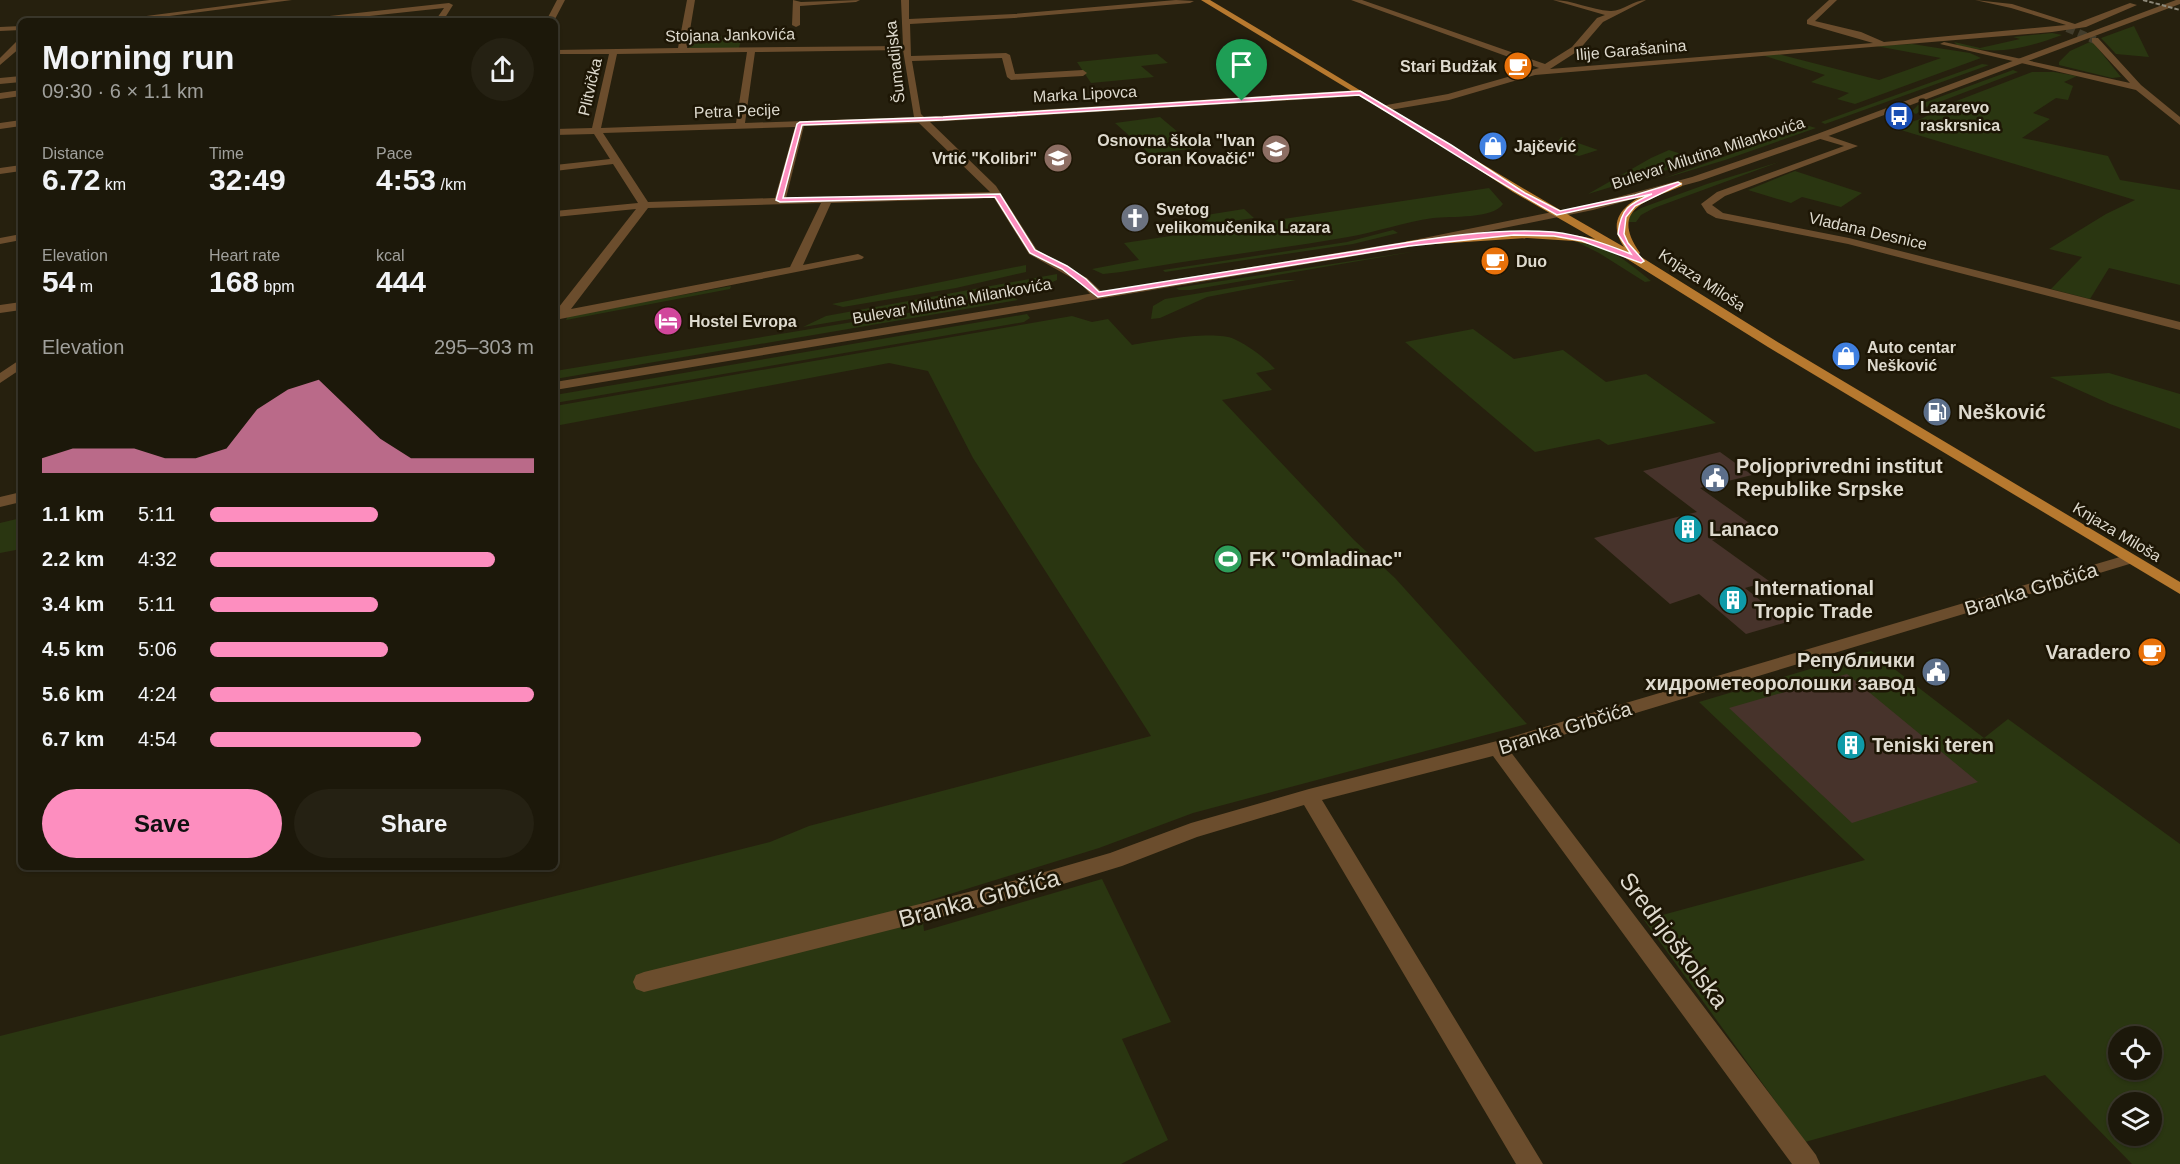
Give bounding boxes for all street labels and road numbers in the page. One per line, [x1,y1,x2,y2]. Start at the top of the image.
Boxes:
street label: Šumadijska [881,20,908,104]
street label: Stojana Jankovića [665,25,795,45]
street label: Ilije Garašanina [1575,37,1687,63]
street label: Plitvička [575,56,605,118]
street label: Marka Lipovca [1033,83,1137,105]
street label: Petra Pecije [694,101,781,121]
street label: Bulevar Milutina Milankovića [1609,114,1807,192]
street label: Vladana Desnice [1807,209,1929,253]
street label: Knjaza Miloša [1656,246,1748,314]
street label: Bulevar Milutina Milankovića [851,275,1053,327]
street label: Knjaza Miloša [2070,499,2164,565]
street label: Branka Grbčića [1962,558,2101,620]
street label: Branka Grbčića [1496,697,1635,759]
street label: Branka Grbčića [896,863,1063,932]
street label: Srednjoškolska [1614,867,1734,1014]

